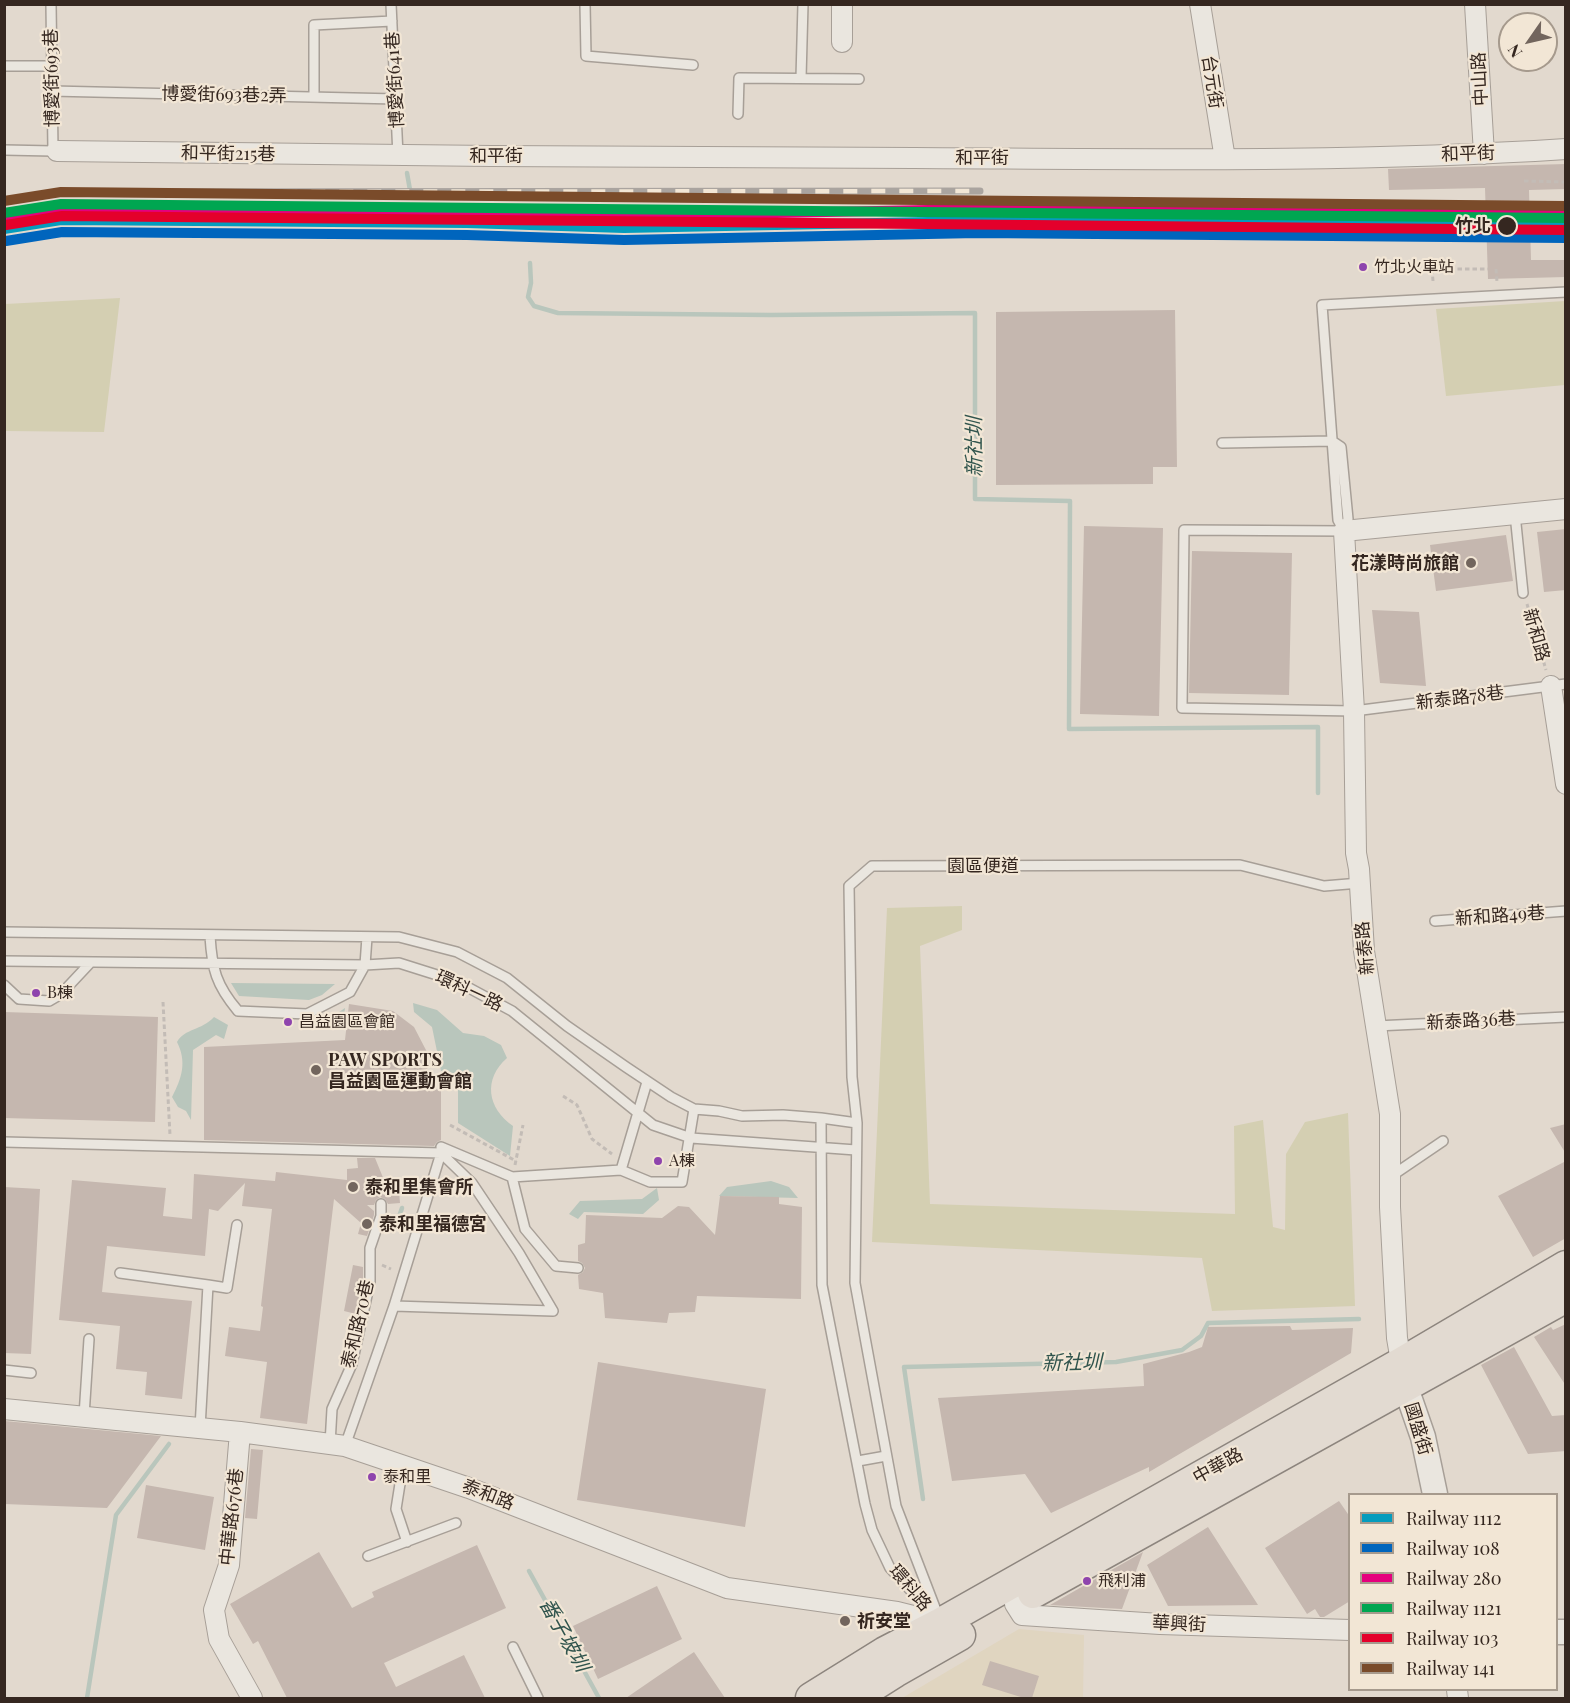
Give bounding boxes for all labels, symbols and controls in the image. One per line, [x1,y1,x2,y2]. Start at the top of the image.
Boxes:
north arrow [1498,12,1558,72]
street label: 博愛街693巷 [40,29,64,127]
street label: 博愛街641巷 [382,31,408,129]
text: N [1502,41,1526,62]
street label: 中山路 [1468,51,1492,107]
street label: 台元街 [1197,54,1227,110]
street label: 博愛街693巷2弄 [161,83,287,107]
street label: 和平街215巷 [181,142,275,166]
street label: 和平街 [1441,142,1495,166]
street label: 和平街 [469,145,523,167]
street label: 和平街 [955,147,1009,169]
place label: 竹北 [1455,215,1491,237]
marker: 竹北 [1496,215,1518,237]
place label: 竹北火車站 [1374,257,1454,277]
marker: 竹北火車站 [1357,261,1369,273]
water label: 新社圳 [963,417,987,477]
place label: 花漾時尚旅館 [1351,552,1459,574]
marker: 花漾時尚旅館 [1464,556,1478,570]
street label: 新和路 [1518,606,1554,664]
street label: 新泰路78巷 [1415,682,1505,714]
street label: 園區便道 [947,855,1019,877]
street label: 新和路49巷 [1454,902,1546,930]
street label: 新泰路 [1351,920,1379,976]
street label: 環科一路 [432,966,506,1016]
place label: B棟 [47,983,73,1003]
marker: B棟 [30,987,42,999]
street label: 新泰路36巷 [1426,1008,1516,1034]
place label: 昌益園區會館 [299,1012,395,1032]
marker: 昌益園區會館 [282,1016,294,1028]
place label: PAW SPORTS 昌益園區運動會館 [328,1049,472,1092]
marker: PAW SPORTS 昌益園區運動會館 [309,1063,323,1077]
place label: A棟 [669,1151,695,1171]
marker: A棟 [652,1155,664,1167]
place label: 泰和里集會所 [365,1176,473,1198]
marker: 泰和里集會所 [346,1180,360,1194]
place label: 泰和里福德宮 [379,1213,487,1235]
marker: 泰和里福德宮 [360,1217,374,1231]
street label: 泰和路70巷 [337,1278,379,1370]
water label: 新社圳 [1042,1350,1102,1376]
street label: 國盛街 [1400,1400,1436,1458]
street label: 中華路 [1189,1443,1247,1489]
street label: 中華路676巷 [216,1467,248,1567]
place label: 泰和里 [383,1467,431,1487]
marker: 泰和里 [366,1471,378,1483]
street label: 泰和路 [459,1475,517,1515]
legend [1348,1493,1558,1691]
text: Railway 1112 [1406,1506,1501,1530]
text: Railway 108 [1406,1536,1500,1560]
street label: 環科路 [884,1560,936,1616]
text: Railway 280 [1406,1566,1502,1590]
place label: 飛利浦 [1098,1571,1146,1591]
marker: 飛利浦 [1081,1575,1093,1587]
water label: 番子坡圳 [534,1594,594,1676]
text: Railway 1121 [1406,1596,1501,1620]
place label: 祈安堂 [857,1610,911,1632]
street label: 華興街 [1151,1612,1207,1636]
marker: 祈安堂 [838,1614,852,1628]
text: Railway 103 [1406,1626,1498,1650]
text: Railway 141 [1406,1656,1495,1680]

